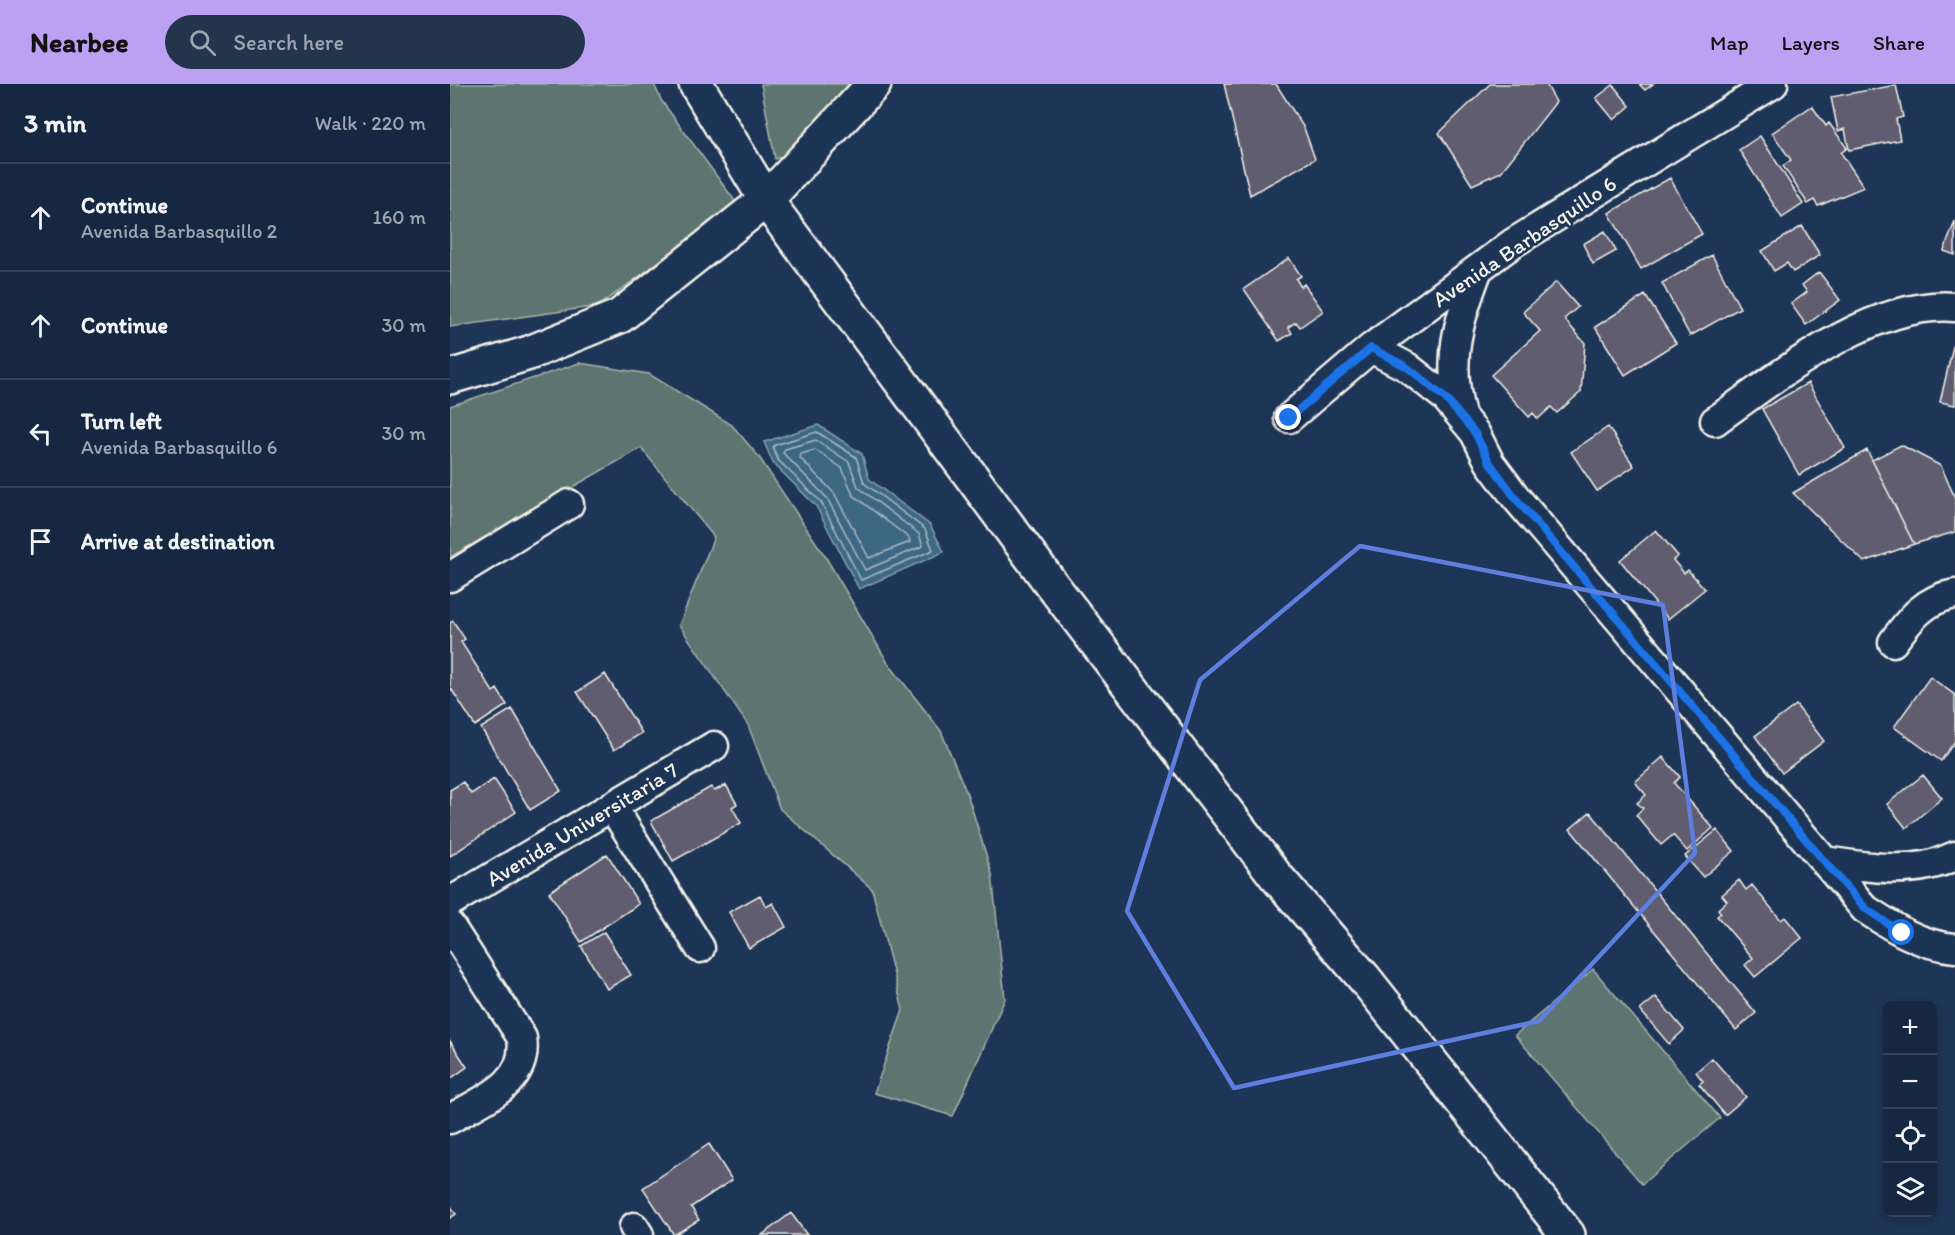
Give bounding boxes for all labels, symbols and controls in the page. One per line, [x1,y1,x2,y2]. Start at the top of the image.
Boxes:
search box [165,15,585,69]
text: Nearbee [30,25,129,59]
icon: search [186,26,219,59]
text: Search here [234,29,344,56]
text: Map [1710,30,1749,55]
text: Layers [1782,30,1840,55]
text: Share [1873,30,1925,55]
text: 3 min [24,107,86,139]
text: Walk · 220 m [315,111,426,135]
street label: Avenida Barbasquillo 6 [1427,170,1621,313]
text: Continue [81,192,168,219]
icon: ahead [24,201,57,234]
text: 160 m [373,205,426,229]
text: Avenida Barbasquillo 2 [81,219,277,243]
icon: ahead [24,309,57,342]
text: Continue [81,312,168,339]
text: 30 m [381,313,426,337]
route end [1275,404,1301,430]
text: Turn left [81,408,162,435]
icon: left [24,417,57,450]
text: 30 m [381,421,426,445]
text: Avenida Barbasquillo 6 [81,435,277,459]
icon: arrive [24,525,57,558]
text: Arrive at destination [81,528,275,555]
street label: Avenida Universitaria 7 [481,756,683,892]
route start [1888,919,1914,945]
map controls [1883,1001,1937,1217]
button: + [1883,1001,1937,1055]
button: − [1883,1055,1937,1109]
button: locate [1883,1109,1937,1163]
button: layers [1883,1163,1937,1217]

